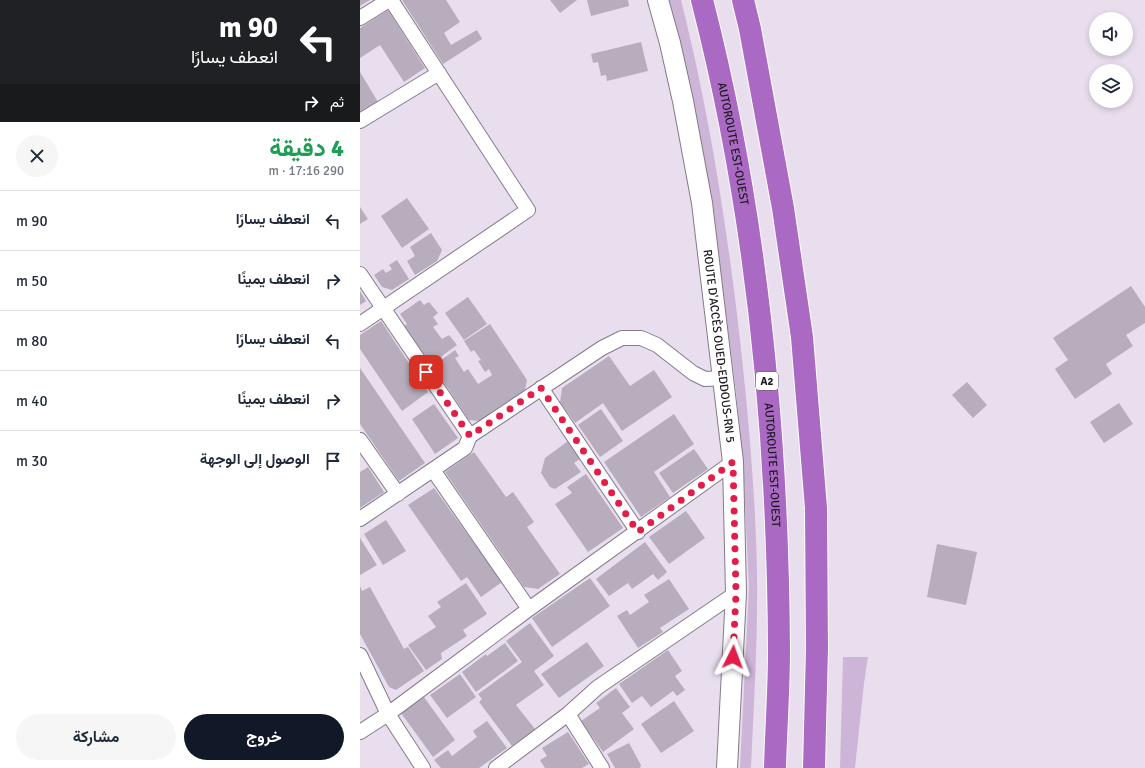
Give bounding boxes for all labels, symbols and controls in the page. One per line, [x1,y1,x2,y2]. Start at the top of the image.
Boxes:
text: 90 m [219,11,278,45]
map controls [1089,12,1133,108]
button: sound [1089,12,1133,56]
icon: left [292,16,344,68]
text: انعطف يسارًا [191,46,278,68]
button: layers [1089,64,1133,108]
street label: AUTOROUTE EST-OUEST [714,81,752,206]
icon: right [300,92,322,114]
text: ثم [330,93,344,111]
text: 4 دقيقة [269,133,344,163]
button: close [16,135,58,177]
text: 290 m · 17:16 [268,163,344,179]
text: انعطف يسارًا [236,210,310,228]
icon: left [322,210,344,232]
text: 90 m [16,212,47,230]
street label: ROUTE D'ACCÈS OUED-EDDOUS-RN 5 [700,249,738,444]
text: انعطف يمينًا [238,270,310,288]
icon: right [322,270,344,292]
text: 50 m [16,272,47,290]
text: انعطف يسارًا [236,330,310,348]
icon: left [322,330,344,352]
text: 80 m [16,332,47,350]
pin [409,355,443,389]
icon: arrive [415,361,437,383]
road number: A2 [756,372,778,390]
text: انعطف يمينًا [238,390,310,408]
icon: right [322,390,344,412]
text: 40 m [16,392,47,410]
street label: AUTOROUTE EST-OUEST [761,402,783,528]
text: الوصول إلى الوجهة [200,450,310,468]
icon: arrive [322,450,344,472]
text: 30 m [16,452,47,470]
position arrow [712,636,754,678]
button: مشاركة [16,714,176,760]
button: خروج [184,714,344,760]

